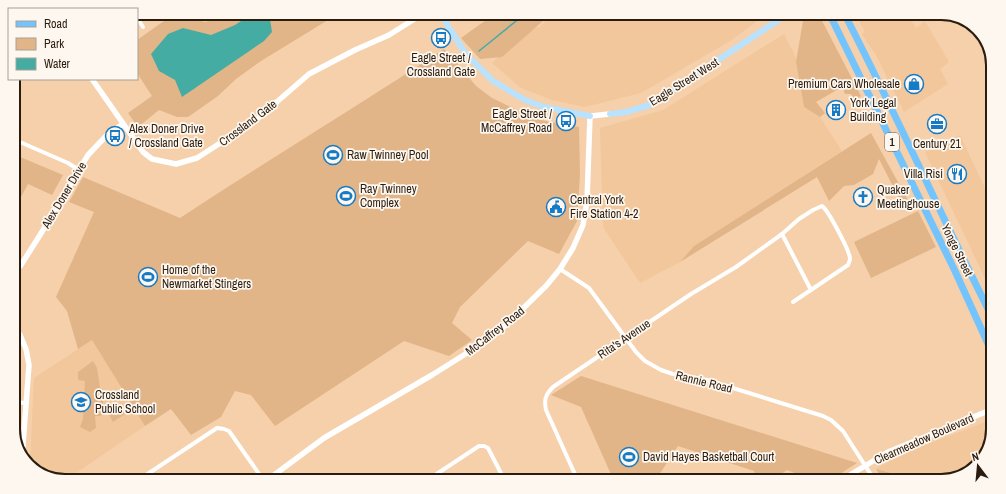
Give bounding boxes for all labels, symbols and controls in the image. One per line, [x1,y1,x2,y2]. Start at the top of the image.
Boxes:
legend [8,8,138,80]
text: Road [44,16,68,32]
bus stop icon: Eagle Street / Crossland Gate [430,27,452,49]
text: Park [44,36,64,52]
place label: Eagle Street / Crossland Gate [407,50,475,80]
street label: Eagle Street West [646,54,722,110]
text: Water [44,56,71,72]
shop icon: Premium Cars Wholesale [903,73,925,95]
place label: Premium Cars Wholesale [788,76,900,92]
place label: York Legal Building [850,95,896,125]
street label: Crossland Gate [216,96,280,150]
building icon: York Legal Building [825,99,847,121]
place label: Eagle Street / McCaffrey Road [481,106,552,136]
bus stop icon: Eagle Street / McCaffrey Road [555,110,577,132]
office icon: Century 21 [926,113,948,135]
place label: Alex Doner Drive / Crossland Gate [128,121,204,151]
bus stop icon: Alex Doner Drive / Crossland Gate [104,125,126,147]
road number: 1 [885,133,899,151]
place label: Century 21 [913,136,962,152]
sports icon: Raw Twinney Pool [322,144,344,166]
place label: Raw Twinney Pool [347,147,428,163]
street label: Alex Doner Drive [37,159,90,232]
restaurant icon: Villa Risi [946,163,968,185]
place label: Villa Risi [904,166,943,182]
place label: Ray Twinney Complex [360,181,417,211]
place label: Quaker Meetinghouse [877,182,939,212]
sports icon: Ray Twinney Complex [335,185,357,207]
church icon: Quaker Meetinghouse [852,186,874,208]
place label: Central York Fire Station 4-2 [570,192,638,222]
public building icon: Central York Fire Station 4-2 [545,196,567,218]
street label: Yonge Street [937,221,977,279]
place label: Home of the Newmarket Stingers [162,262,251,292]
sports icon: Home of the Newmarket Stingers [137,266,159,288]
street label: McCaffrey Road [462,303,528,359]
street label: Rita's Avenue [595,316,653,362]
street label: Rannie Road [674,367,734,397]
place label: Crossland Public School [95,387,155,417]
school or university icon: Crossland Public School [70,391,92,413]
street label: Clearmeadow Boulevard [872,410,976,468]
sports icon: David Hayes Basketball Court [618,446,640,468]
north arrow [958,446,998,486]
place label: David Hayes Basketball Court [643,449,775,465]
text: N [970,449,980,464]

